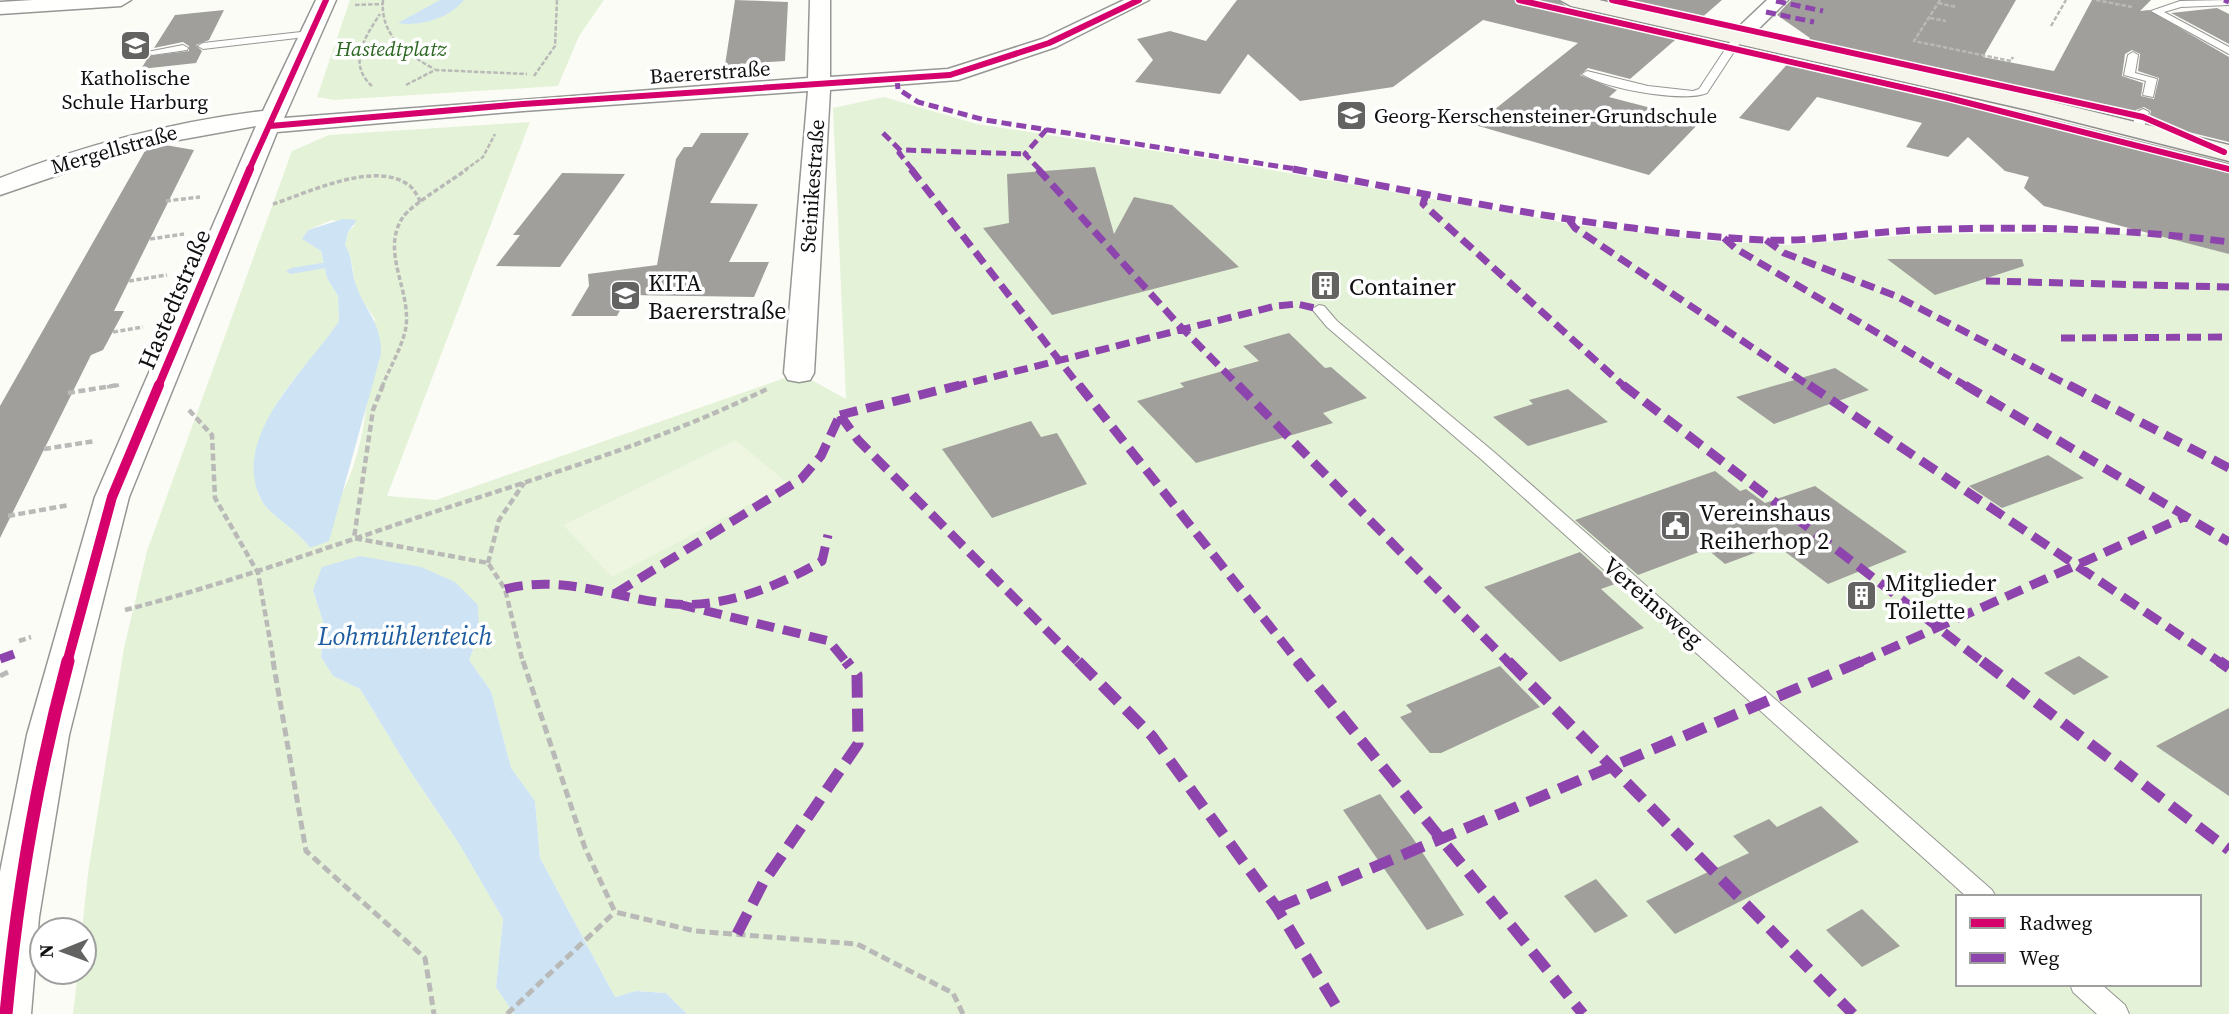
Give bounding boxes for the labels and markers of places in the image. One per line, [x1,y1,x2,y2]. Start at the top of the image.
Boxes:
school or university icon: Katholische Schule Harburg [118,28,152,62]
place label: Katholische Schule Harburg [62,63,208,116]
school or university icon: Georg-Kerschensteiner-Grundschule [1334,98,1368,132]
place label: Georg-Kerschensteiner-Grundschule [1374,101,1717,130]
place label: KITA Baererstraße [648,266,786,327]
building icon: Container [1309,269,1343,303]
place label: Container [1349,270,1456,303]
school or university icon: KITA Baererstraße [608,279,642,313]
place label: Vereinshaus Reiherhop 2 [1699,496,1831,557]
public building icon: Vereinshaus Reiherhop 2 [1659,509,1693,543]
place label: Mitglieder Toilette [1885,566,1996,627]
building icon: Mitglieder Toilette [1845,579,1879,613]

